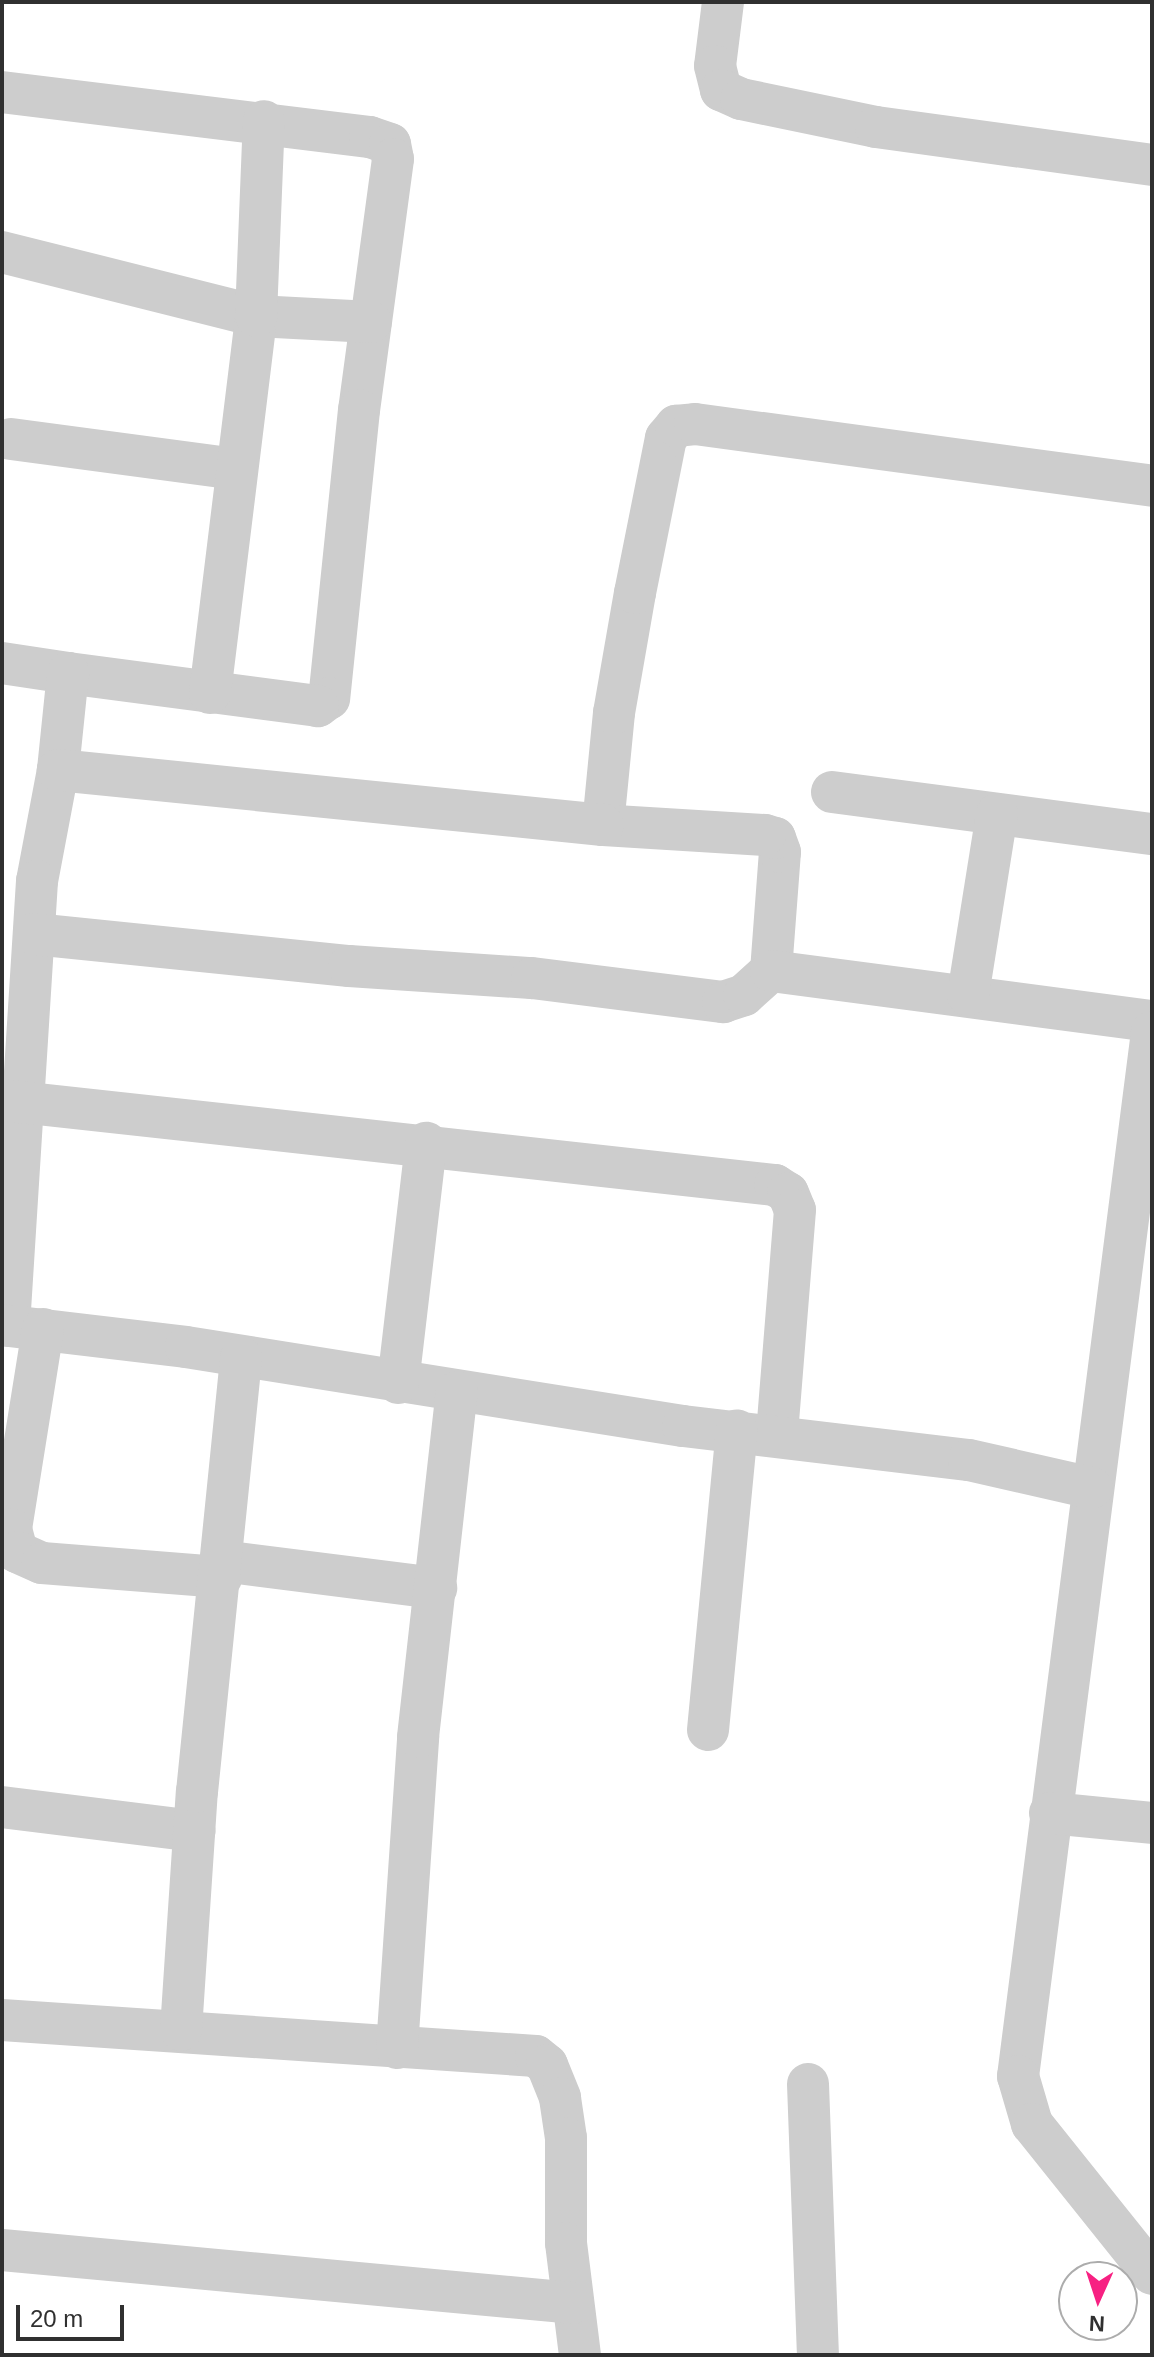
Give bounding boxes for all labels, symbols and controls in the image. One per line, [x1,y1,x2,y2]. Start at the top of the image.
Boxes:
north arrow [1058,2261,1138,2341]
scale bar [20,2289,128,2339]
text: 20 m [30,2305,83,2332]
text: N [1088,2311,1105,2336]

